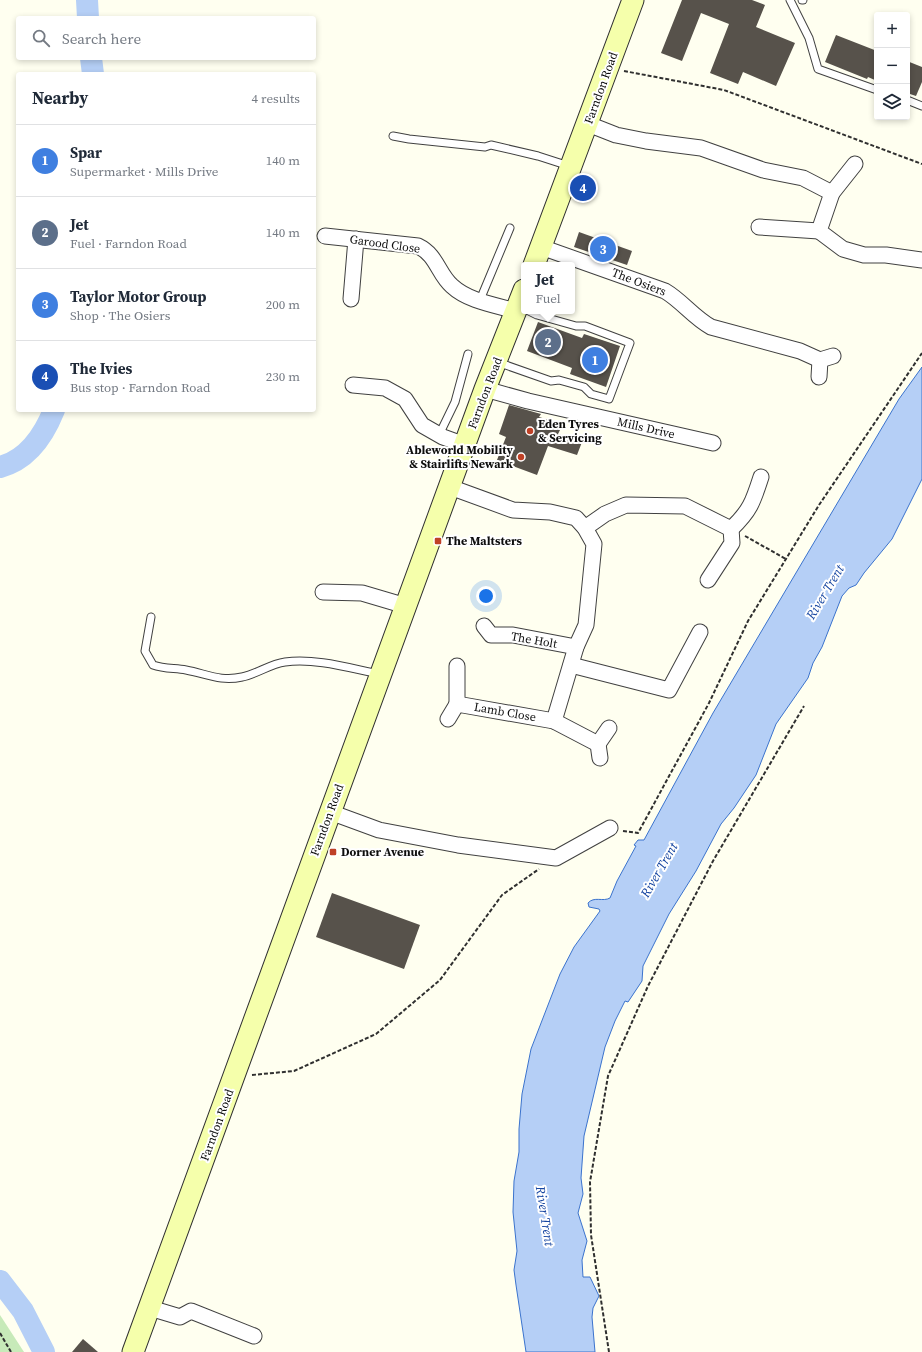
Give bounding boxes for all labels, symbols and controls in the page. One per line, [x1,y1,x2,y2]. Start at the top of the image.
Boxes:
map controls [874,12,910,120]
button: + [874,12,910,48]
search box [16,16,316,60]
icon: search [30,27,52,49]
text: Search here [62,28,141,49]
button: − [874,48,910,84]
street label: Farndon Road [581,50,621,126]
button: layers [874,84,910,120]
text: Nearby [32,86,88,110]
text: 4 results [252,90,300,107]
text: Spar [70,142,102,163]
text: 1 [41,152,49,169]
text: 140 m [266,152,300,169]
text: Supermarket · Mills Drive [70,163,218,180]
pin: 4 [570,173,596,203]
text: Jet [70,214,89,235]
text: 2 [41,224,49,241]
text: 140 m [266,224,300,241]
street label: Garood Close [349,231,421,257]
pin: 3 [590,234,616,264]
text: Fuel · Farndon Road [70,235,187,252]
popup [521,262,575,314]
street label: The Osiers [610,264,668,300]
text: Jet [535,269,554,290]
text: Taylor Motor Group [70,286,206,307]
text: Fuel [535,290,561,307]
text: 3 [41,296,49,313]
text: 200 m [266,296,300,313]
text: Shop · The Osiers [70,307,170,324]
pin: 2 [535,327,561,357]
pin: 1 [582,345,608,375]
street label: Farndon Road [464,355,506,431]
text: The Ivies [70,358,132,379]
text: 4 [41,368,49,385]
text: 230 m [266,368,300,385]
text: Bus stop · Farndon Road [70,379,210,396]
street label: Mills Drive [616,414,676,442]
place label: Eden Tyres & Servicing [538,416,602,446]
marker: Eden Tyres & Servicing [525,426,535,436]
place label: Ableworld Mobility & Stairlifts Newark [406,442,514,472]
marker: Ableworld Mobility & Stairlifts Newark [516,452,526,462]
place label: The Maltsters [446,533,522,549]
marker: The Maltsters [433,536,443,546]
water label: River Trent [802,561,848,623]
your location [476,586,496,606]
street label: The Holt [510,628,558,652]
street label: Lamb Close [473,699,537,725]
street label: Farndon Road [307,782,347,858]
water label: River Trent [636,839,682,901]
place label: Dorner Avenue [341,844,424,860]
marker: Dorner Avenue [328,847,338,857]
street label: Farndon Road [197,1087,237,1163]
water label: River Trent [532,1184,558,1248]

